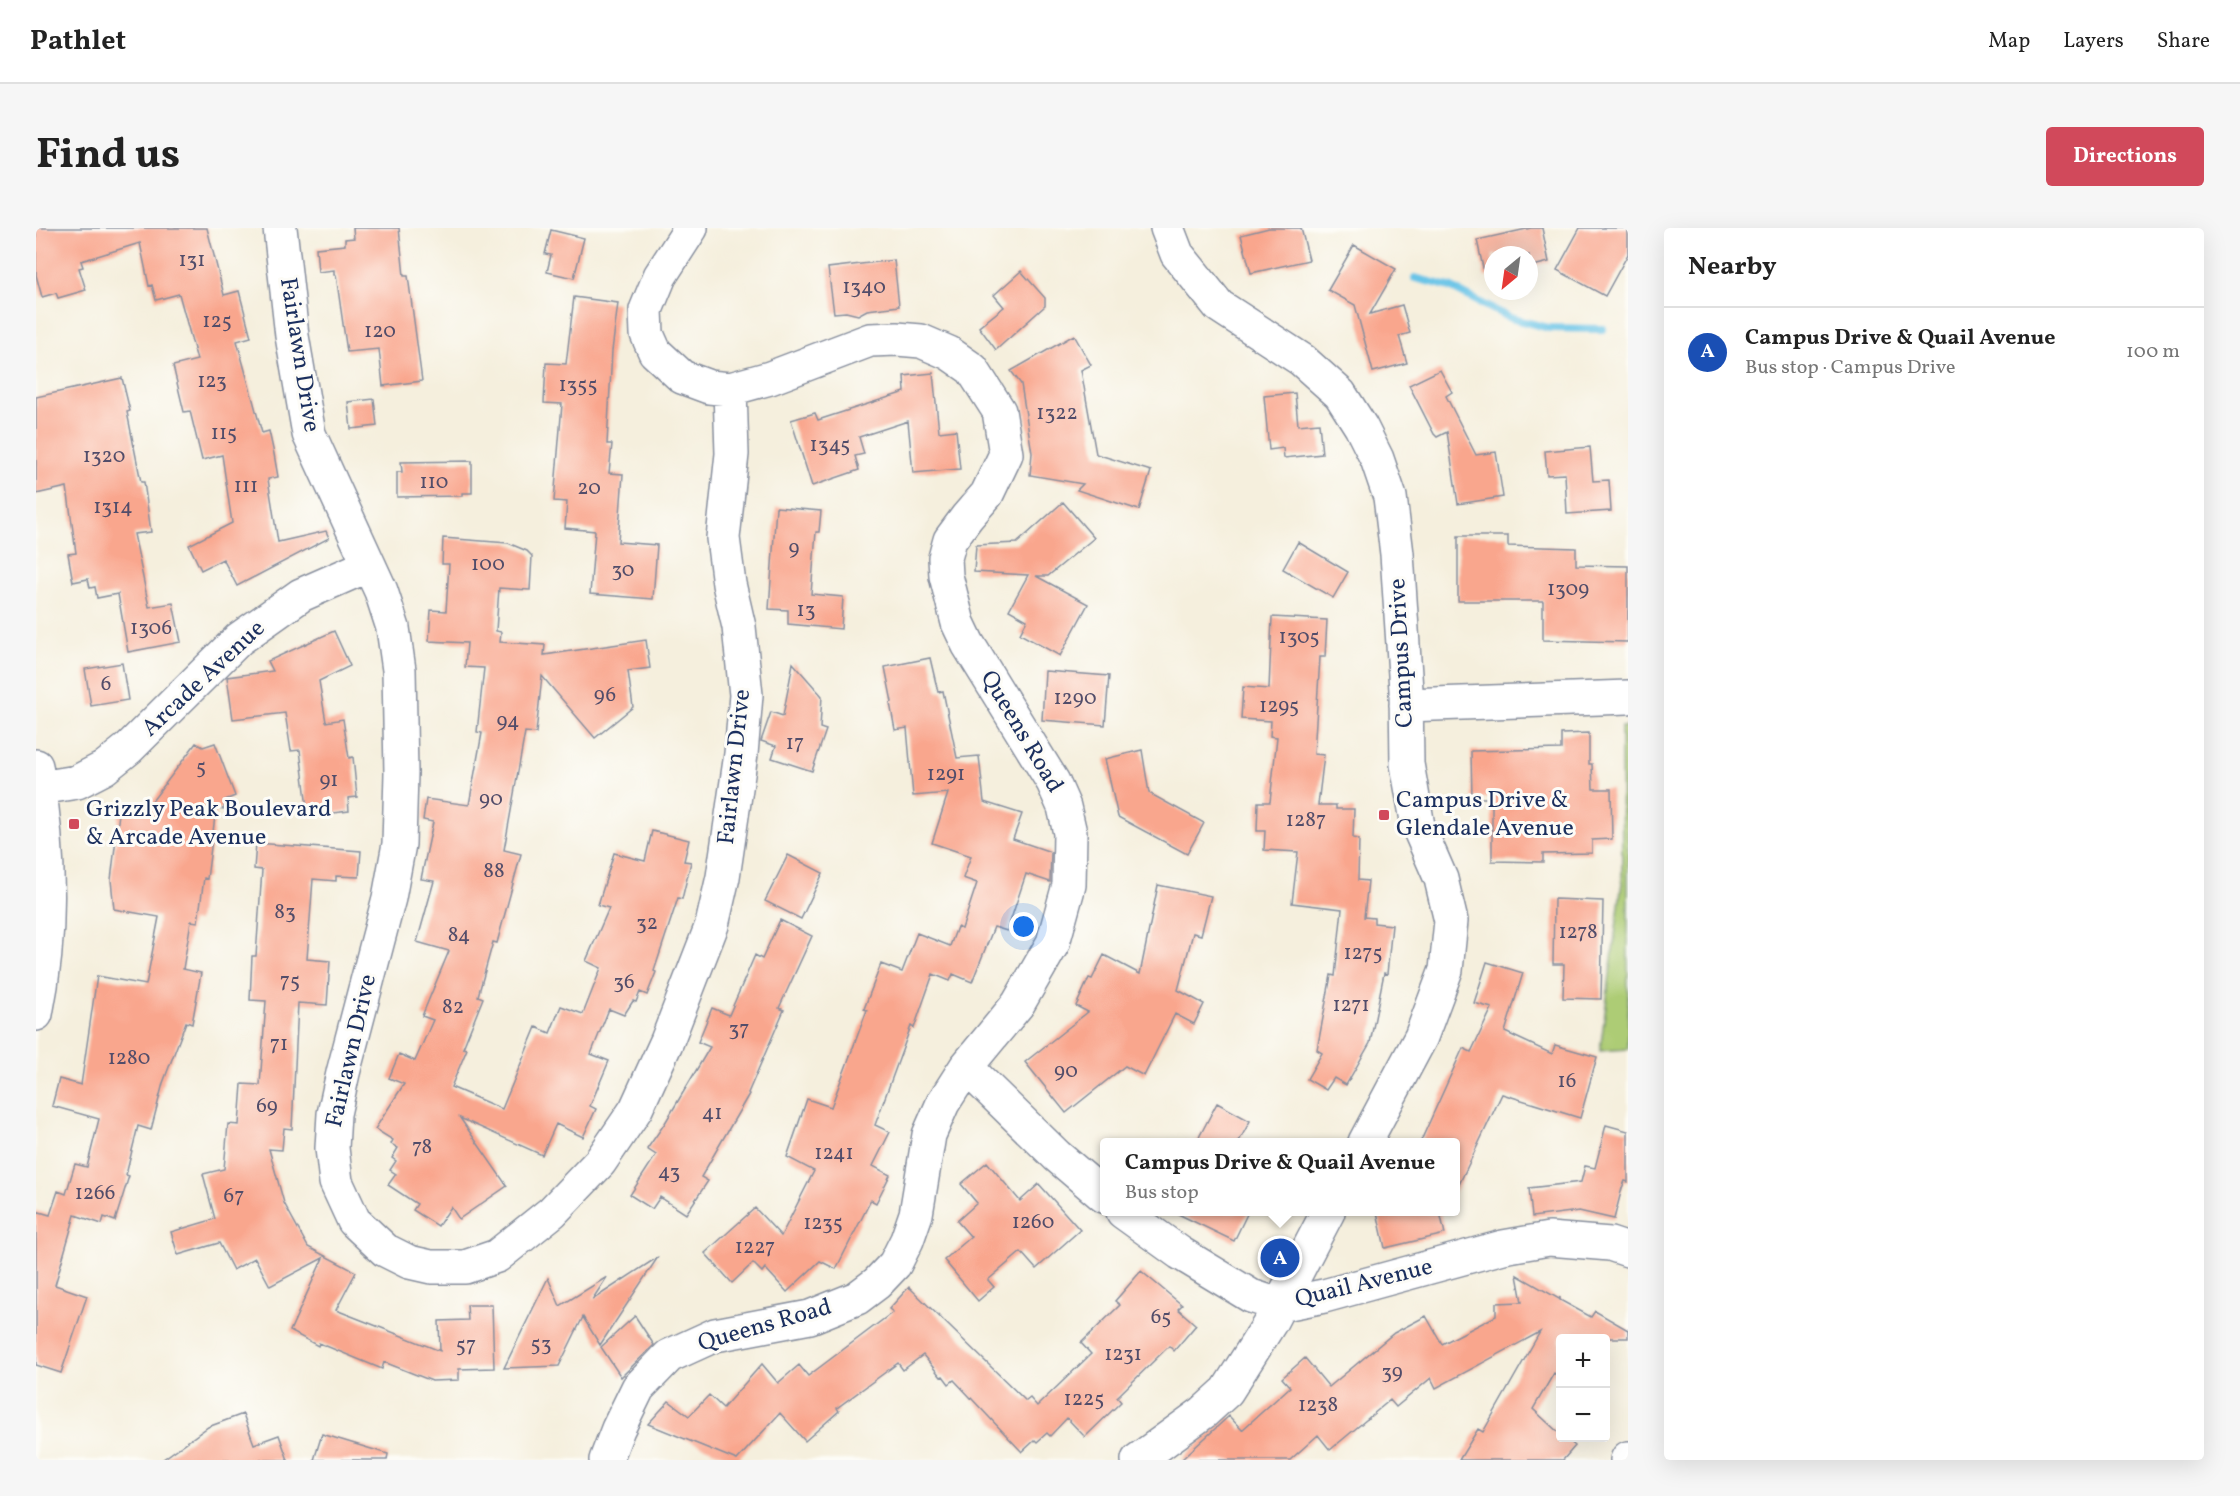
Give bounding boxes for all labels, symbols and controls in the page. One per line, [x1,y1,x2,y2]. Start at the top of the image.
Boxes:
text: Pathlet [30,22,126,61]
text: Map [1988,27,2030,56]
text: Layers [2063,27,2124,56]
text: Share [2157,27,2210,56]
text: Find us [36,127,180,186]
button: Directions [2046,127,2204,186]
house number: 131 [178,246,206,275]
north arrow [1484,246,1538,300]
text: Nearby [1688,249,1777,285]
house number: 1340 [842,273,886,302]
street label: Fairlawn Drive [270,275,328,435]
house number: 125 [202,307,232,336]
house number: 120 [364,317,396,346]
text: Campus Drive & Quail Avenue [1745,323,2055,354]
text: A [1700,338,1715,366]
text: 100 m [2126,338,2180,366]
text: Bus stop · Campus Drive [1745,354,1956,382]
house number: 123 [197,367,227,396]
house number: 1355 [558,371,598,400]
house number: 1322 [1036,399,1078,428]
house number: 115 [211,419,237,448]
house number: 1345 [810,431,850,460]
house number: 1320 [83,442,125,471]
house number: 110 [420,468,448,497]
house number: 111 [234,472,258,501]
house number: 20 [577,474,601,503]
house number: 1314 [93,493,133,522]
house number: 9 [789,534,800,563]
house number: 100 [471,550,505,579]
house number: 30 [612,556,634,585]
house number: 1309 [1547,575,1589,604]
street label: Campus Drive [1381,577,1423,729]
house number: 13 [797,596,815,625]
street label: Arcade Avenue [135,613,273,745]
house number: 1306 [130,614,172,643]
house number: 1305 [1278,623,1320,652]
street label: Queens Road [971,664,1071,800]
house number: 6 [101,670,111,699]
house number: 96 [594,681,616,710]
house number: 1290 [1053,684,1097,713]
street label: Fairlawn Drive [710,688,760,846]
house number: 1295 [1259,692,1299,721]
house number: 94 [497,707,519,736]
house number: 17 [786,729,804,758]
house number: 5 [196,753,206,782]
house number: 1291 [927,760,965,789]
house number: 91 [319,766,339,795]
place label: Campus Drive & Glendale Avenue [1396,784,1574,846]
house number: 90 [479,785,503,814]
place label: Grizzly Peak Boulevard & Arcade Avenue [86,793,332,855]
house number: 1287 [1286,806,1326,835]
marker: Campus Drive & Glendale Avenue [1377,808,1391,822]
marker: Grizzly Peak Boulevard & Arcade Avenue [67,817,81,831]
house number: 88 [483,857,505,886]
house number: 83 [274,898,296,927]
house number: 32 [636,909,658,938]
your location [1009,912,1038,941]
house number: 1278 [1558,918,1598,947]
house number: 84 [448,921,470,950]
house number: 1275 [1343,939,1383,968]
house number: 75 [280,967,300,996]
house number: 36 [613,968,635,997]
street label: Fairlawn Drive [318,971,386,1131]
house number: 1271 [1332,991,1370,1020]
house number: 82 [442,993,464,1022]
house number: 37 [729,1015,749,1044]
house number: 71 [270,1030,288,1059]
house number: 1280 [108,1044,150,1073]
house number: 90 [1054,1057,1078,1086]
house number: 16 [1558,1067,1576,1096]
house number: 69 [256,1092,278,1121]
house number: 41 [702,1099,722,1128]
house number: 78 [412,1133,432,1162]
popup [1100,1138,1460,1216]
house number: 1241 [814,1139,854,1168]
text: Campus Drive & Quail Avenue [1125,1148,1435,1179]
house number: 43 [658,1158,680,1187]
house number: 1266 [75,1179,115,1208]
text: Bus stop [1125,1179,1199,1207]
house number: 67 [224,1182,244,1211]
house number: 1260 [1012,1208,1054,1237]
house number: 1235 [803,1209,843,1238]
house number: 1227 [735,1233,775,1262]
pin: A [1260,1236,1300,1280]
street label: Quail Avenue [1292,1250,1436,1318]
street label: Queens Road [694,1291,836,1361]
house number: 65 [1151,1303,1171,1332]
house number: 53 [531,1330,551,1359]
house number: 57 [456,1331,476,1360]
map controls [1556,1334,1610,1442]
button: + [1556,1334,1610,1388]
house number: 1231 [1104,1340,1142,1369]
house number: 39 [1381,1358,1403,1387]
house number: 1225 [1064,1385,1104,1414]
button: − [1556,1388,1610,1442]
house number: 1238 [1298,1391,1338,1420]

